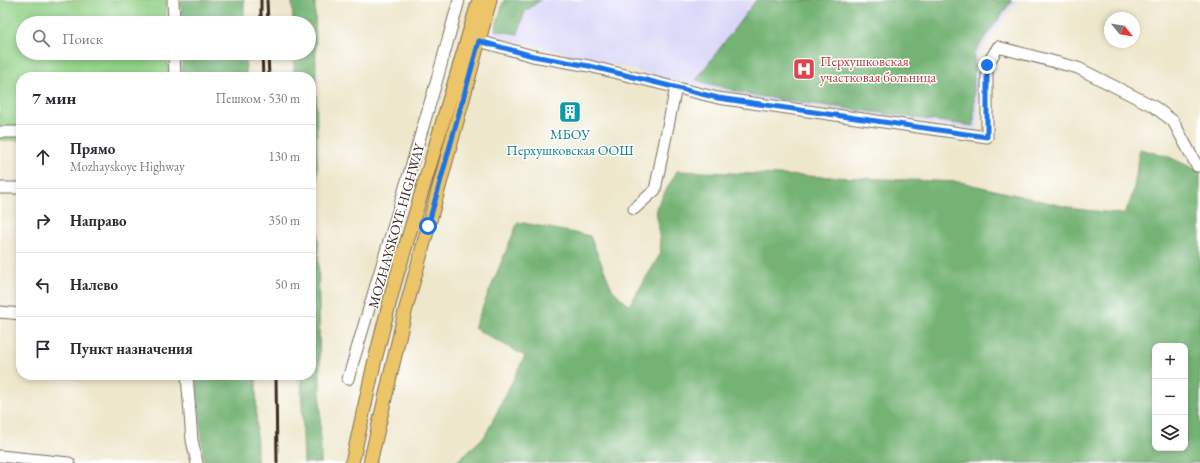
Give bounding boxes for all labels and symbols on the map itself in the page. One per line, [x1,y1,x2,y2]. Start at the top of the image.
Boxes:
north arrow [1104,12,1140,48]
place label: Перхушковская участковая больница [820,52,937,86]
hospital icon: Перхушковская участковая больница [791,56,817,82]
route end [978,56,996,74]
building icon: МБОУ Перхушковская ООШ [557,99,583,125]
place label: МБОУ Перхушковская ООШ [506,125,634,159]
street label: MOZHAYSKOYE HIGHWAY [364,141,428,310]
route start [419,217,437,235]

